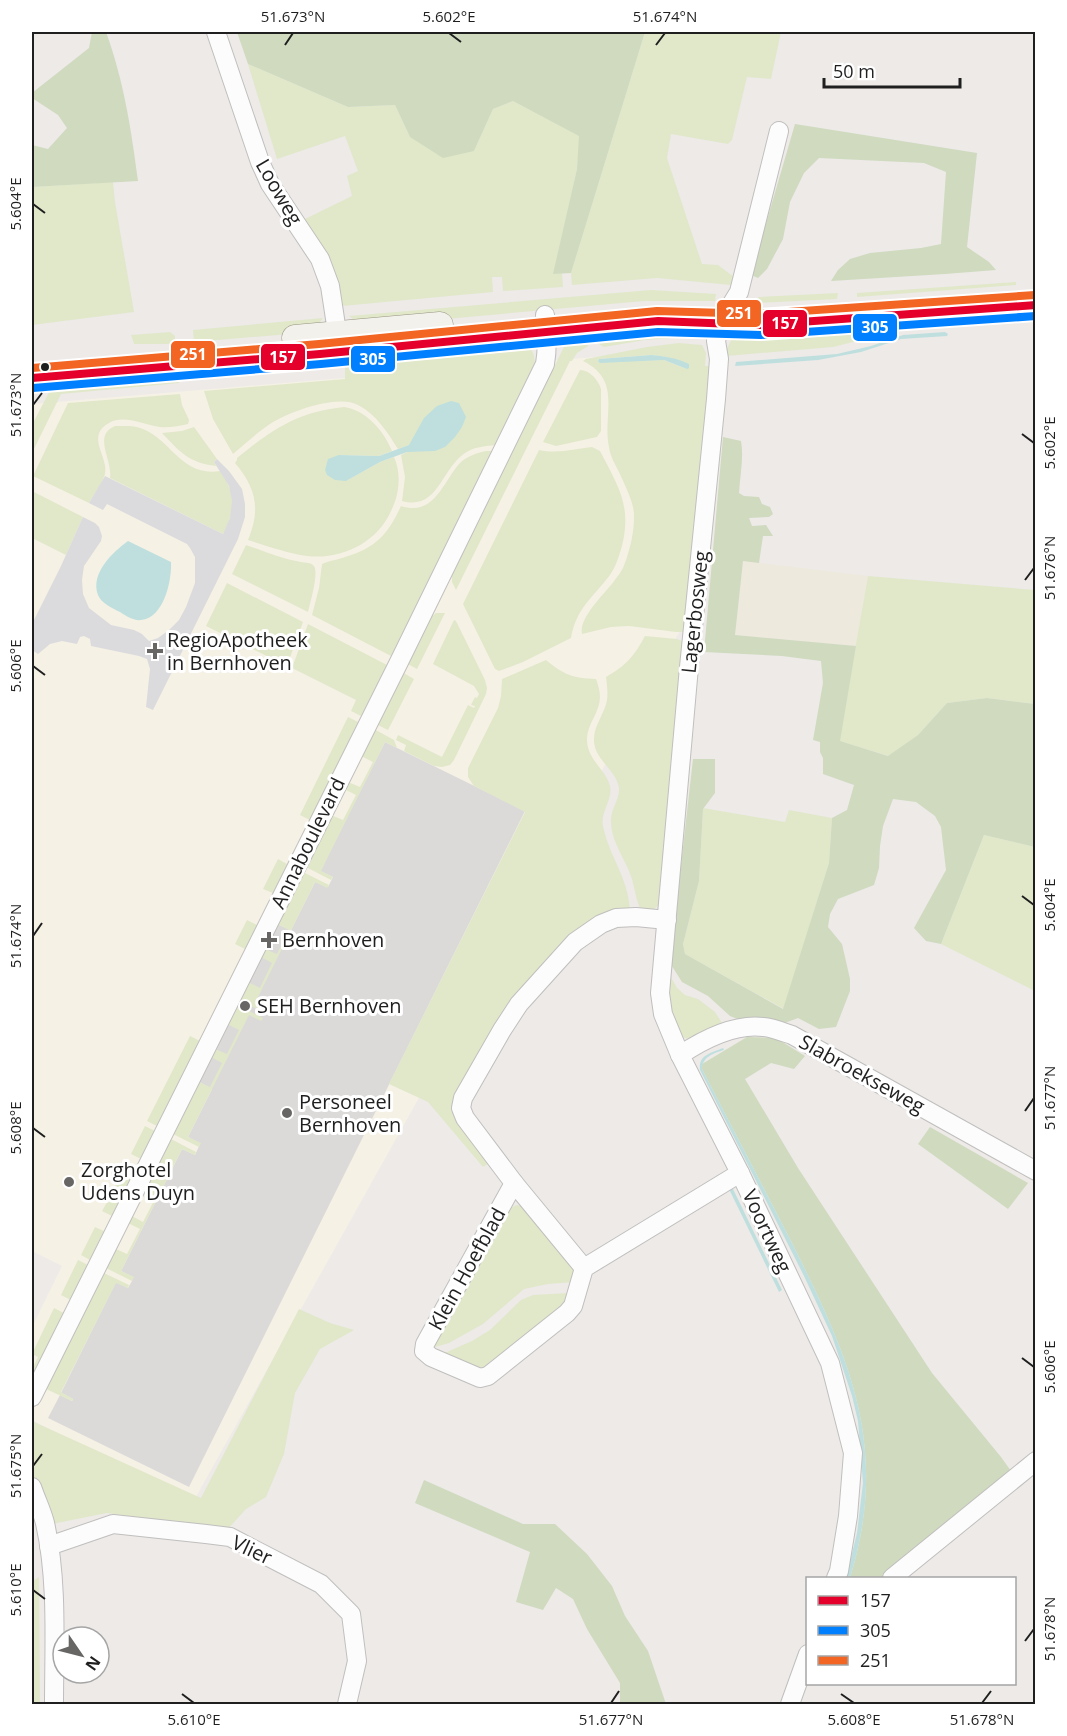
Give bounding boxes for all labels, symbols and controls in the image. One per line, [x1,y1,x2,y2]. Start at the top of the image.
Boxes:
text: 51.673°N [261,6,325,26]
text: 5.602°E [422,6,476,26]
text: 51.674°N [633,6,697,26]
scale bar [824,51,960,89]
text: 50 m [833,59,875,83]
street label: Looweg [250,154,309,230]
text: 5.604°E [5,177,25,231]
line badge: 251 [716,299,762,328]
text: 251 [725,302,753,324]
line badge: 157 [762,309,808,338]
text: 157 [771,312,799,334]
line badge: 305 [852,313,898,342]
text: 305 [861,316,889,338]
line badge: 251 [170,340,216,369]
text: 251 [179,343,207,365]
line badge: 157 [260,343,306,371]
line badge: 305 [350,345,396,373]
text: 157 [269,346,297,368]
text: 305 [359,348,387,370]
unlabelled marker [39,361,51,373]
text: 51.673°N [5,373,25,437]
text: 5.602°E [1039,416,1059,470]
text: 51.676°N [1039,536,1059,600]
street label: Lagerbosweg [675,549,714,675]
place label: RegioApotheek in Bernhoven [167,626,308,676]
text: 5.606°E [5,639,25,693]
marker: RegioApotheek in Bernhoven [148,644,162,658]
street label: Annaboulevard [264,773,351,913]
text: 5.604°E [1039,878,1059,932]
text: 51.674°N [5,904,25,968]
place label: Bernhoven [282,926,384,953]
marker: Bernhoven [260,931,278,949]
place label: SEH Bernhoven [257,992,401,1019]
marker: SEH Bernhoven [238,999,252,1013]
street label: Slabroekseweg [795,1028,930,1119]
text: 51.677°N [1039,1066,1059,1130]
place label: Personeel Bernhoven [299,1088,401,1138]
text: 5.608°E [5,1101,25,1155]
marker: Personeel Bernhoven [280,1106,294,1120]
place label: Zorghotel Udens Duyn [81,1156,195,1206]
marker: Zorghotel Udens Duyn [62,1175,76,1189]
street label: Voortweg [736,1185,799,1277]
street label: Klein Hoefblad [422,1203,511,1335]
text: 5.606°E [1039,1340,1059,1394]
text: 51.675°N [5,1434,25,1498]
street label: Vlier [228,1529,277,1571]
text: 5.610°E [5,1563,25,1617]
legend [806,1577,1016,1685]
text: 157 [860,1588,891,1612]
text: 51.678°N [1039,1597,1059,1661]
text: 305 [860,1618,891,1642]
north arrow [51,1625,111,1685]
text: 251 [860,1648,891,1672]
text: N [81,1652,106,1675]
text: 5.610°E [167,1709,221,1729]
text: 51.677°N [579,1709,643,1729]
text: 5.608°E [827,1709,881,1729]
text: 51.678°N [950,1709,1014,1729]

